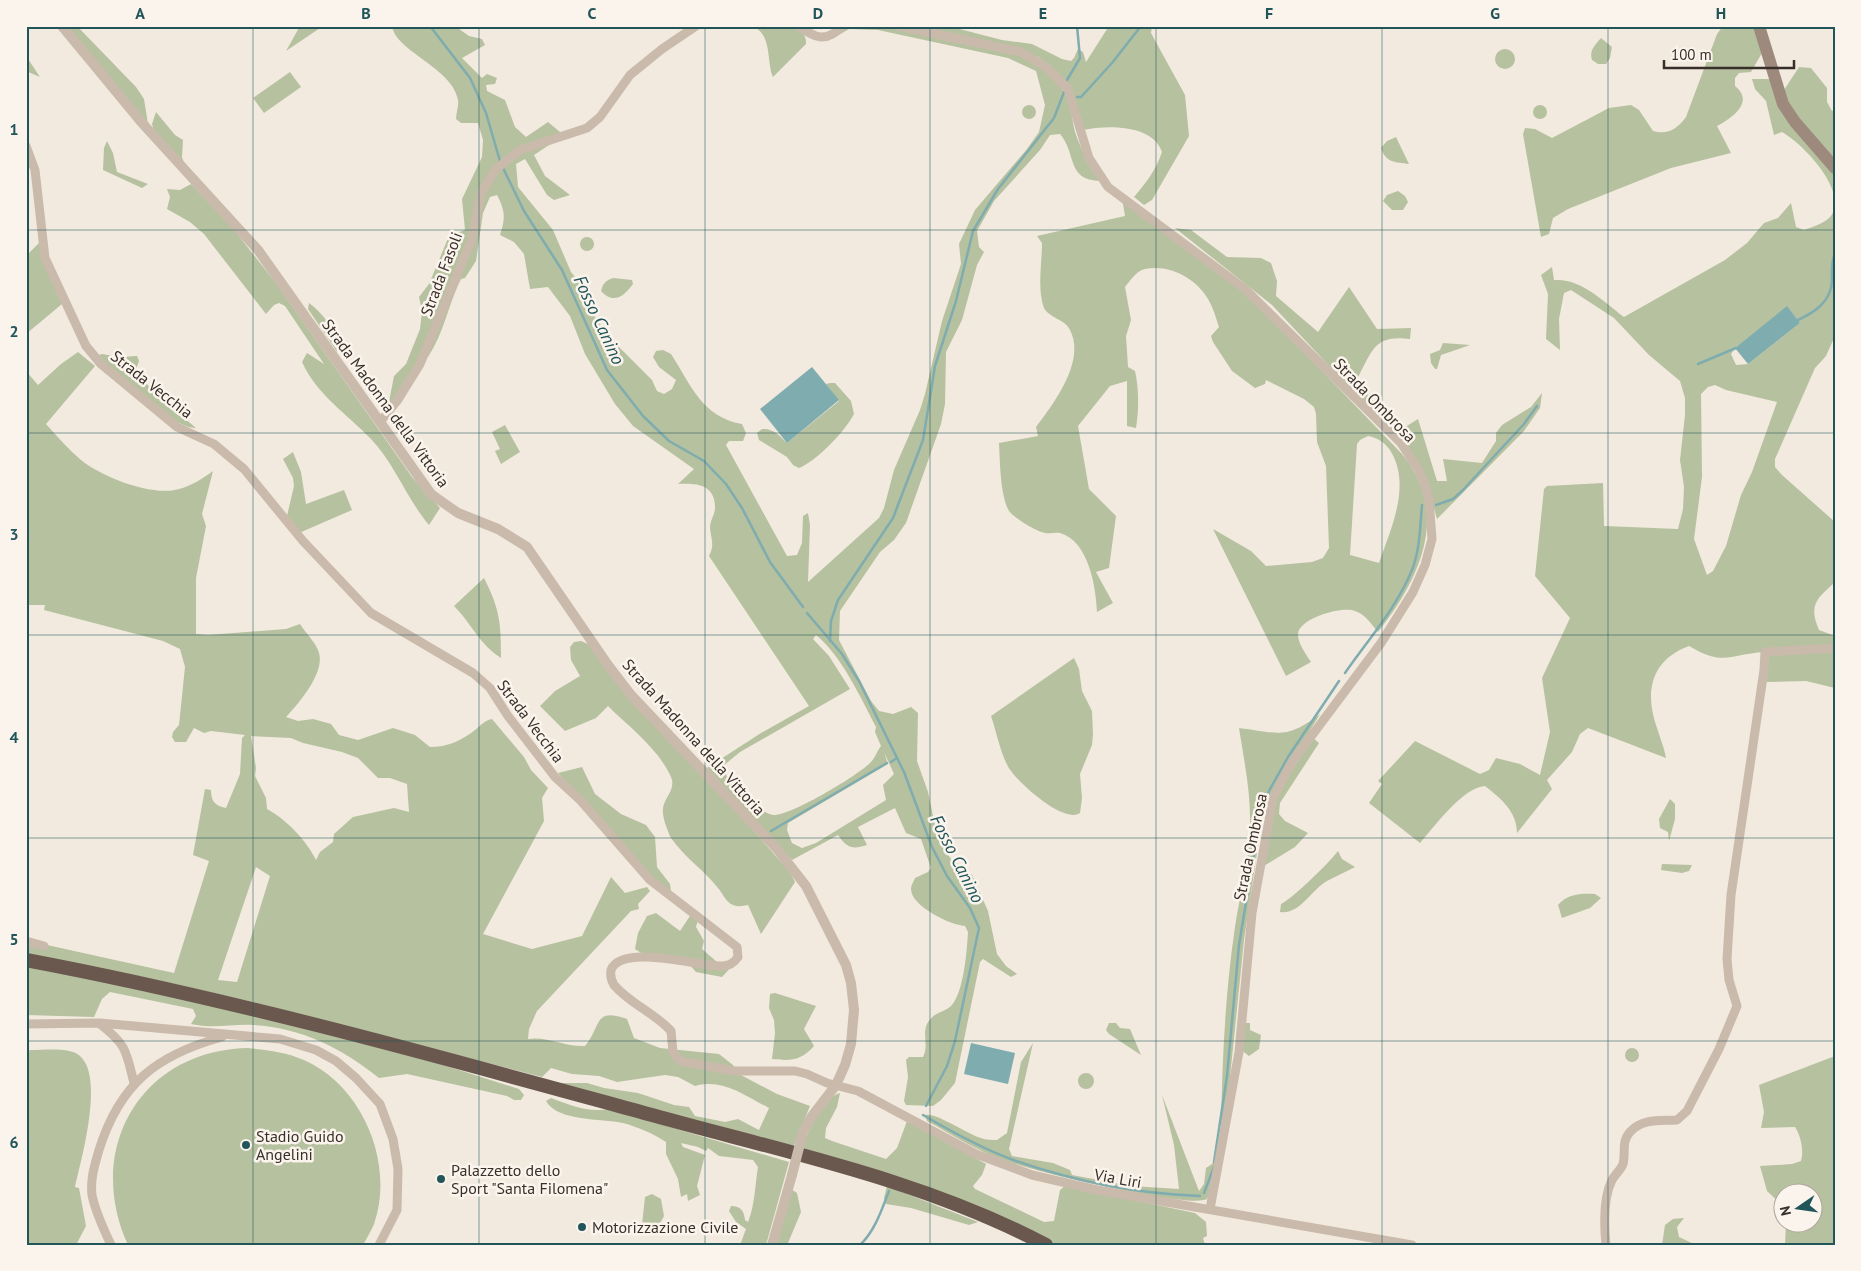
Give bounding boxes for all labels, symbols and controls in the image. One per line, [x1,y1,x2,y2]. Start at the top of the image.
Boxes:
text: A [135,3,145,23]
text: B [361,3,371,23]
text: C [588,3,597,23]
text: D [813,3,823,23]
text: E [1039,3,1047,23]
text: F [1265,3,1273,23]
text: G [1490,3,1500,23]
text: H [1716,3,1726,23]
scale bar [1664,38,1794,70]
text: 100 m [1671,45,1712,64]
text: 1 [9,119,19,139]
street label: Strada Fasoli [416,229,466,319]
water label: Fosso Canino [569,271,630,368]
street label: Strada Madonna della Vittoria [318,315,454,491]
text: 2 [9,321,19,341]
street label: Strada Vecchia [107,346,197,422]
street label: Strada Ombrosa [1330,354,1420,446]
text: 3 [9,524,19,544]
street label: Strada Madonna della Vittoria [618,655,770,819]
street label: Strada Vecchia [493,676,569,766]
text: 4 [9,727,19,747]
street label: Strada Ombrosa [1229,791,1271,903]
water label: Fosso Canino [925,811,990,907]
text: 5 [9,929,19,949]
place label: Stadio Guido Angelini [256,1126,344,1164]
text: 6 [9,1132,19,1152]
marker: Stadio Guido Angelini [240,1139,252,1151]
place label: Palazzetto dello Sport "Santa Filomena" [451,1160,608,1198]
street label: Via Liri [1092,1164,1143,1192]
marker: Palazzetto dello Sport "Santa Filomena" [435,1173,447,1185]
north arrow [1774,1184,1824,1234]
text: N [1776,1204,1795,1217]
place label: Motorizzazione Civile [592,1217,738,1237]
marker: Motorizzazione Civile [576,1221,588,1233]

